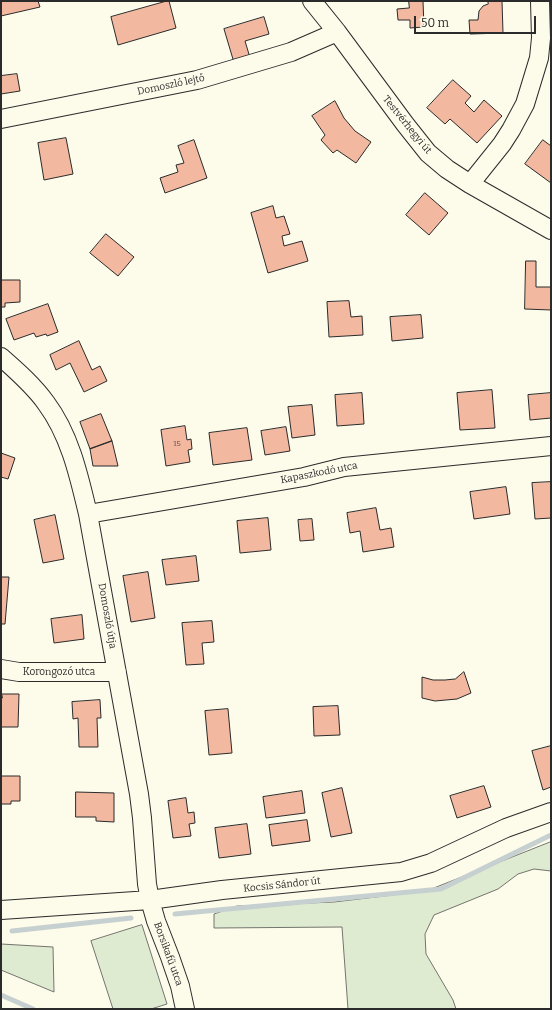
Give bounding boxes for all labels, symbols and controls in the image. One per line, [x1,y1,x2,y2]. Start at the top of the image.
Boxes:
scale bar [416,8,538,34]
text: 50 m [421,16,449,30]
street label: Domoszló lejtő [136,72,206,98]
street label: Testvérhegyi út [380,94,434,156]
house number: 15 [173,439,181,449]
street label: Kapaszkodó utca [280,460,358,486]
street label: Domoszló útja [95,582,119,650]
street label: Korongozó utca [23,666,95,678]
street label: Kocsis Sándor út [243,875,321,895]
street label: Borsikafű utca [151,921,185,987]

